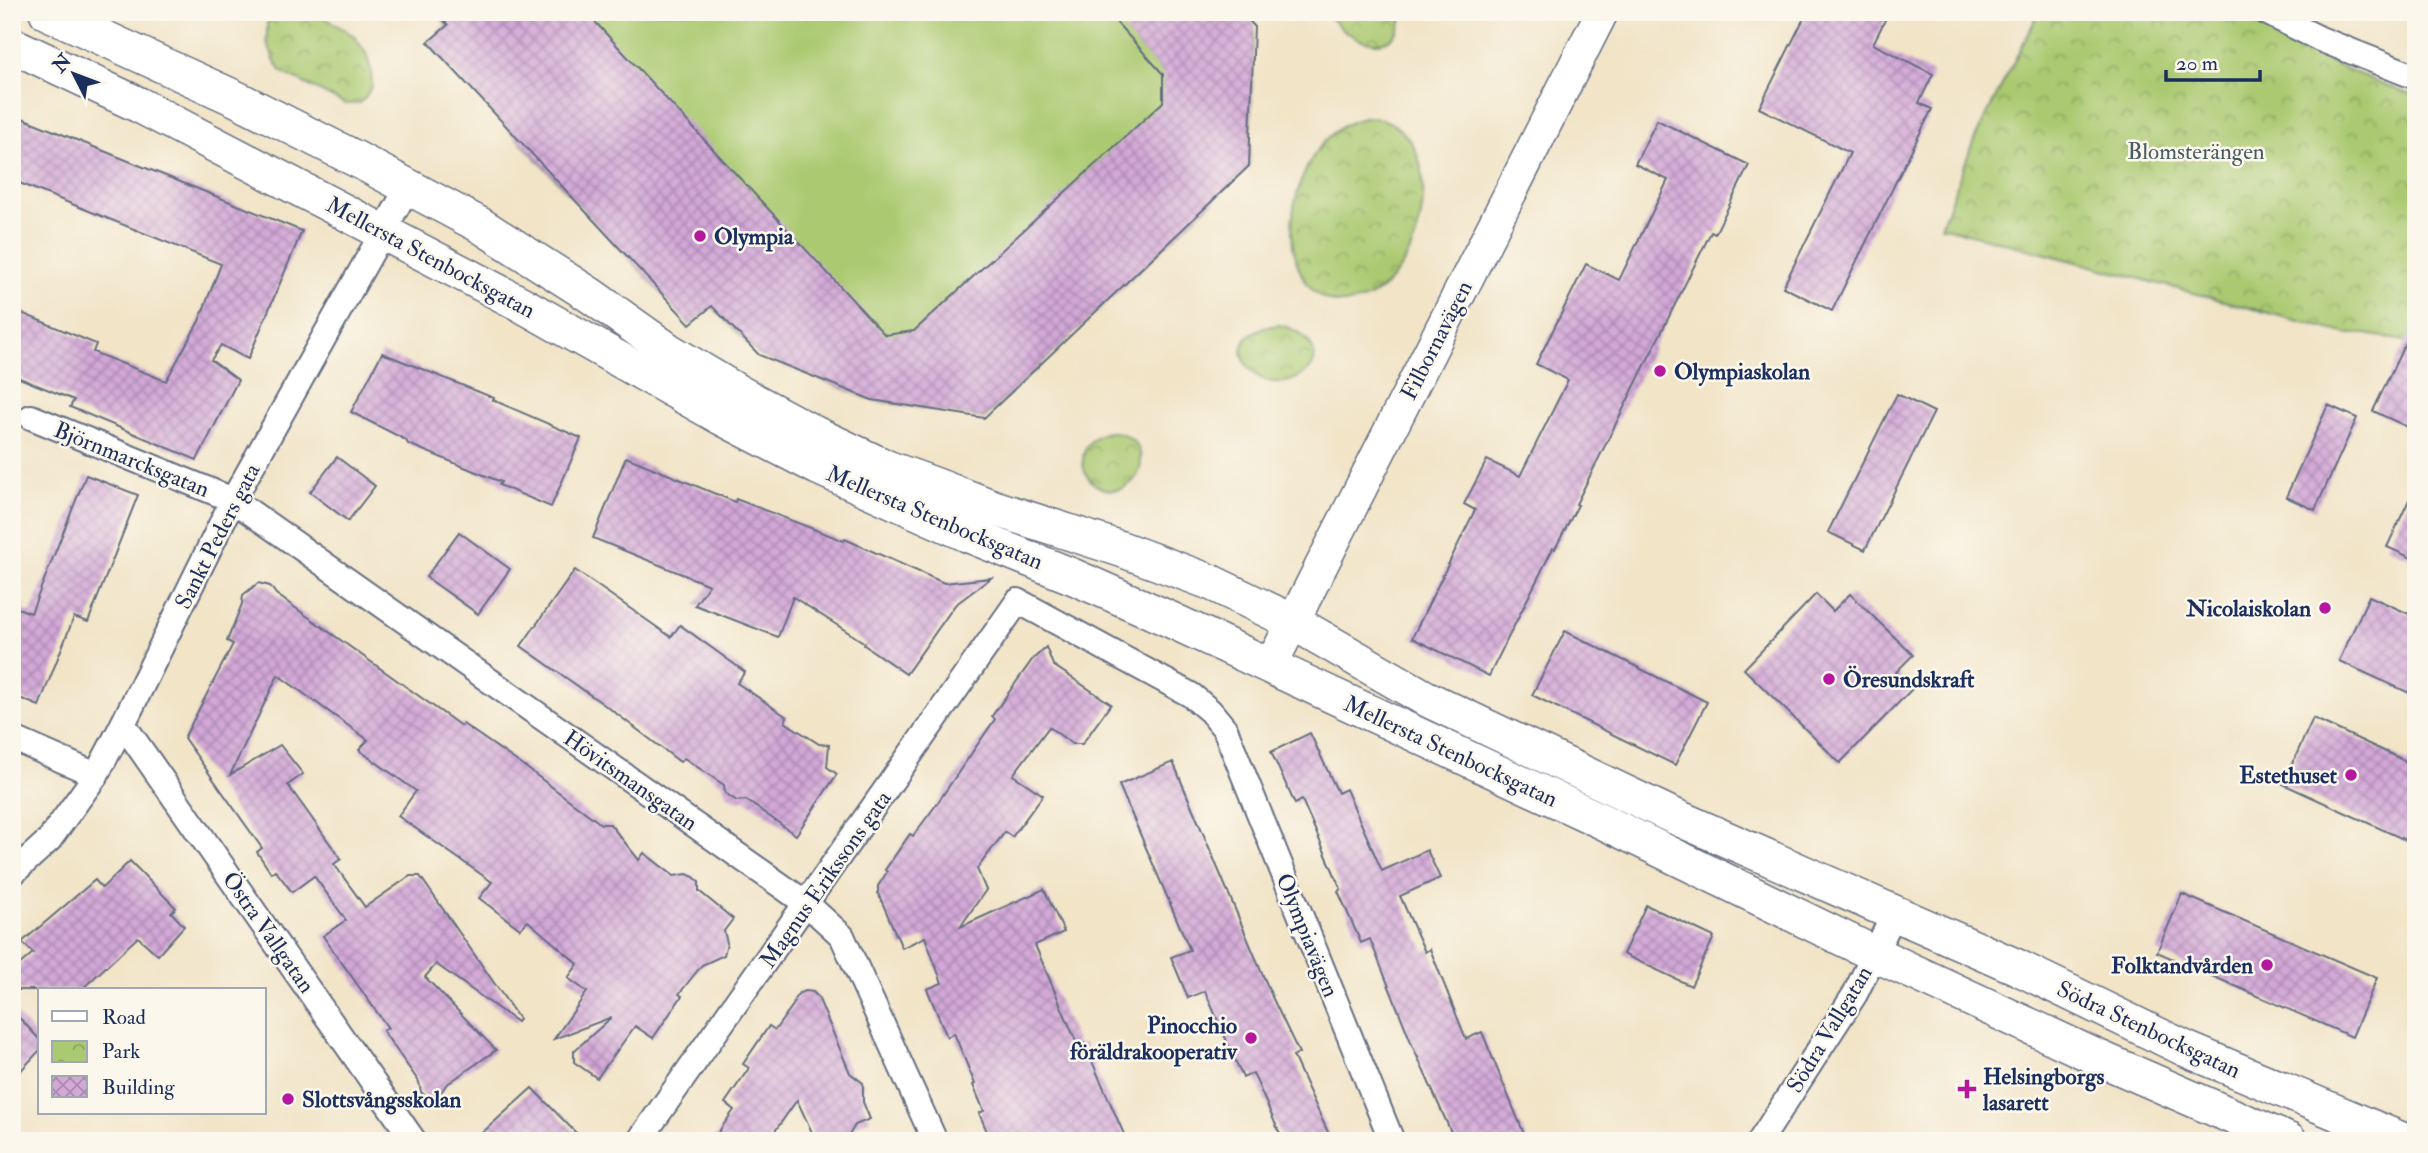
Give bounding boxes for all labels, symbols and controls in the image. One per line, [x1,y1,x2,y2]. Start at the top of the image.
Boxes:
north arrow [38,38,108,108]
scale bar [2166,38,2260,82]
text: N [47,48,77,78]
text: 20 m [2176,50,2218,77]
park label: Blomsterängen [2127,137,2265,166]
street label: Mellersta Stenbocksgatan [321,190,540,325]
place label: Olympia [714,222,795,252]
marker: Olympia [692,228,708,244]
street label: Filbornavägen [1394,276,1479,405]
place label: Olympiaskolan [1674,357,1810,387]
marker: Olympiaskolan [1652,363,1668,379]
street label: Björnmarcksgatan [50,415,214,504]
street label: Sankt Peders gata [168,458,267,614]
street label: Mellersta Stenbocksgatan [822,459,1048,576]
place label: Nicolaiskolan [2185,594,2311,623]
marker: Nicolaiskolan [2317,600,2333,616]
place label: Öresundskraft [1843,665,1975,694]
marker: Öresundskraft [1821,671,1837,687]
street label: Mellersta Stenbocksgatan [1339,689,1562,814]
street label: Hövitsmansgatan [558,723,704,837]
place label: Estethuset [2239,761,2338,790]
marker: Estethuset [2343,767,2359,783]
street label: Magnus Erikssons gata [753,784,898,974]
street label: Östra Vallgatan [216,866,321,999]
street label: Olympiavägen [1269,869,1346,1002]
place label: Folktandvården [2111,951,2253,980]
marker: Folktandvården [2259,957,2275,973]
street label: Södra Vallgatan [1780,960,1879,1098]
street label: Södra Stenbocksgatan [2052,974,2245,1085]
legend [38,988,266,1114]
text: Road [102,1004,147,1031]
place label: Pinocchio föräldrakooperativ [1070,1011,1238,1067]
marker: Pinocchio föräldrakooperativ [1243,1030,1259,1046]
text: Park [102,1038,140,1065]
place label: Helsingborgs lasarett [1982,1062,2104,1117]
text: Building [102,1074,175,1101]
marker: Helsingborgs lasarett [1957,1079,1977,1099]
place label: Slottsvångsskolan [302,1085,462,1115]
marker: Slottsvångsskolan [280,1091,296,1107]

